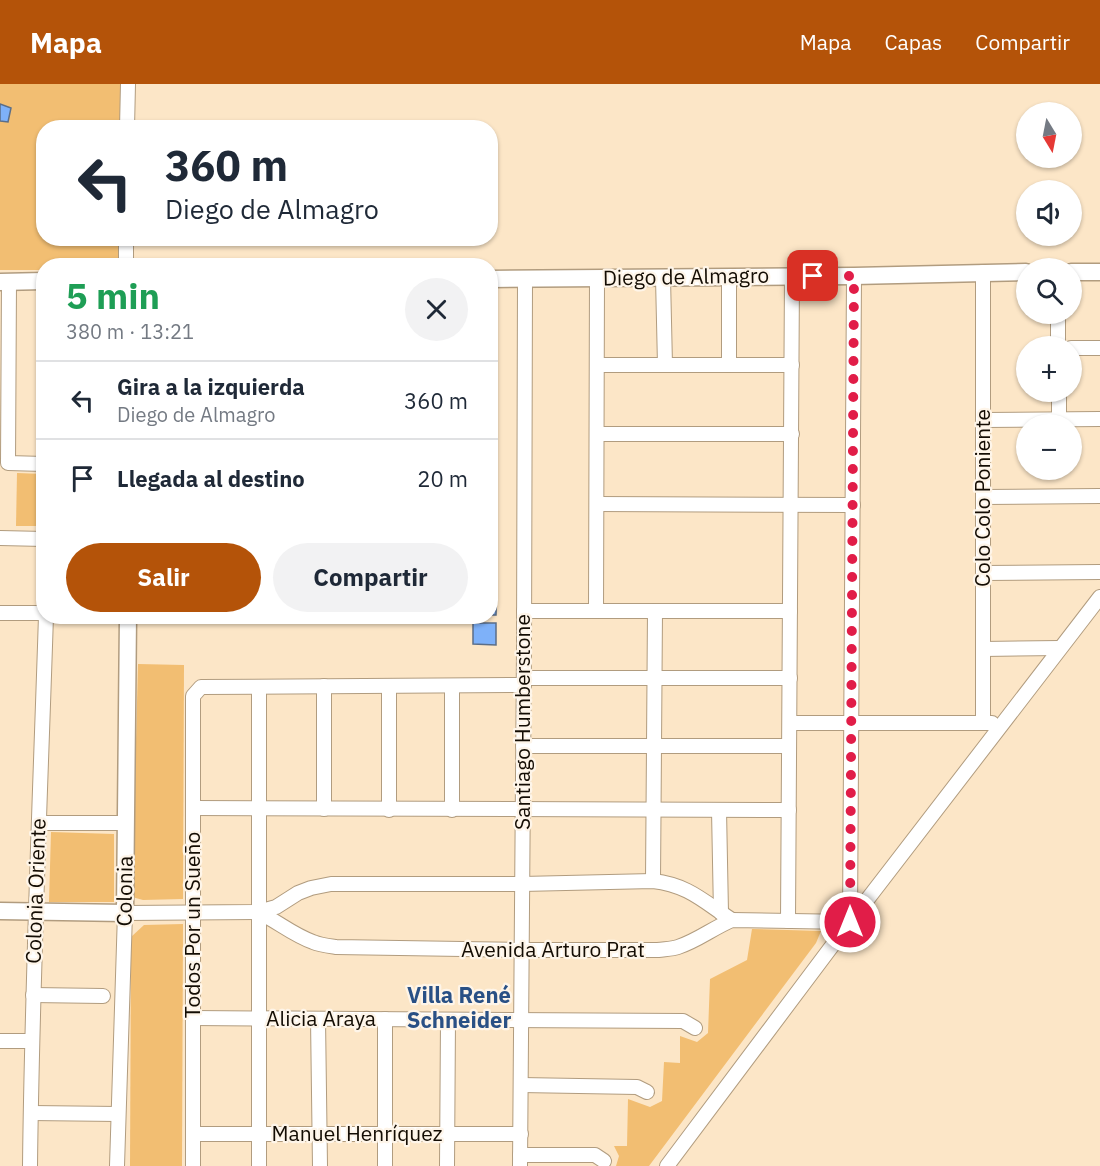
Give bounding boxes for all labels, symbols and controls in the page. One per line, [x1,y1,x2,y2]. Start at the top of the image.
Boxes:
text: Mapa [30,24,102,61]
text: Mapa [800,28,851,56]
text: Capas [884,28,942,56]
text: Compartir [975,28,1070,56]
north arrow [1016,102,1082,168]
map controls [1016,102,1082,480]
text: 360 m [165,138,288,193]
icon: left [66,144,144,222]
button: sound [1016,180,1082,246]
text: Diego de Almagro [165,191,379,226]
pin [787,250,838,301]
button: search [1016,258,1082,324]
icon: arrive [796,259,829,292]
street label: Diego de Almagro [603,261,769,291]
text: 5 min [66,272,160,319]
button: close [405,278,468,341]
text: 380 m · 13:21 [66,318,194,345]
button: + [1016,336,1082,402]
text: Gira a la izquierda [117,372,305,401]
icon: left [66,384,99,417]
text: 360 m [404,386,468,415]
text: Diego de Almagro [117,401,275,428]
street label: Colo Colo Poniente [968,409,996,587]
button: − [1016,414,1082,480]
icon: arrive [66,462,99,495]
text: Llegada al destino [117,464,305,493]
text: 20 m [417,464,468,493]
button: Salir [66,543,261,612]
button: Compartir [273,543,468,612]
street label: Santiago Humberstone [508,614,536,830]
street label: Colonia Oriente [18,818,52,964]
street label: Todos Por un Sueño [178,832,206,1018]
street label: Colonia [109,855,139,927]
position arrow [818,890,882,954]
street label: Avenida Arturo Prat [461,935,645,963]
district label: Villa René Schneider [407,980,511,1034]
street label: Alicia Araya [266,1004,376,1032]
street label: Manuel Henríquez [272,1119,443,1147]

